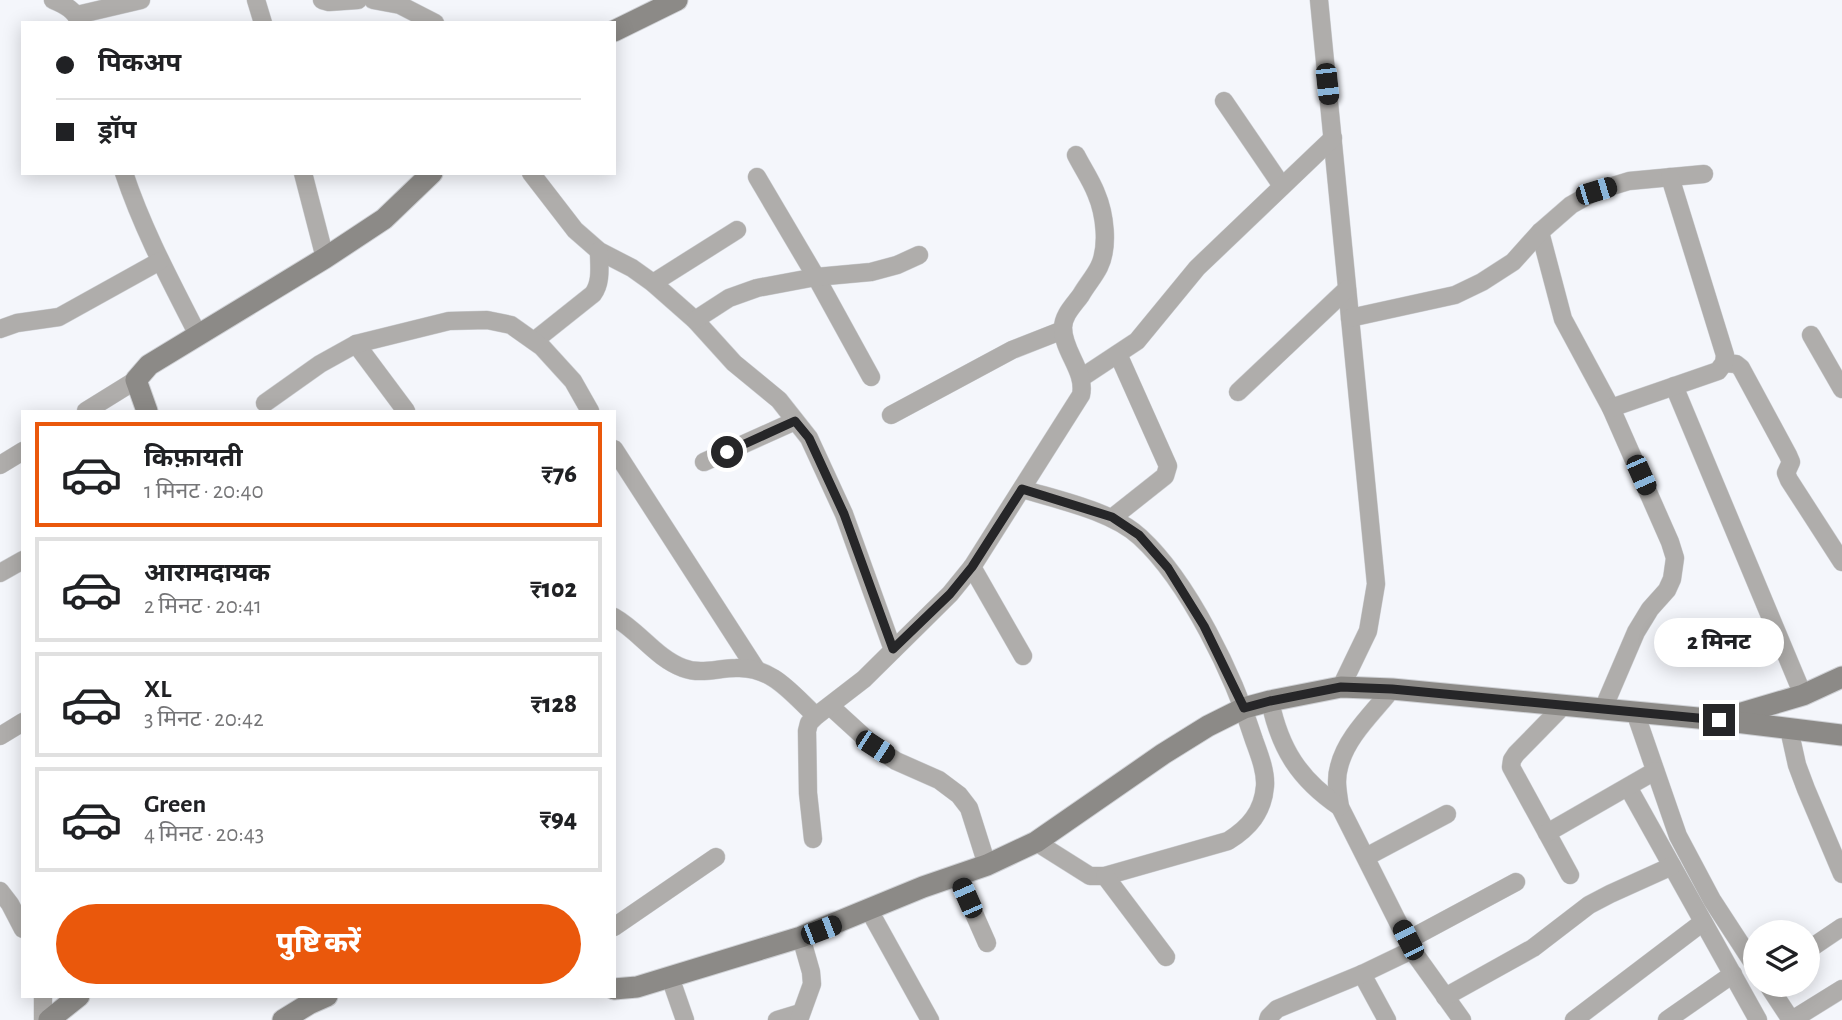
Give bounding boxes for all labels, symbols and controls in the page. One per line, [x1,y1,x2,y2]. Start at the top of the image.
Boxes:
text: पिकअप [98,50,181,76]
car [1315,62,1340,106]
text: ड्रॉप [98,117,136,143]
car [1573,175,1620,207]
route start [711,436,743,468]
icon: car [60,443,123,506]
text: किफ़ायती [144,445,243,471]
car [1623,452,1660,498]
text: ₹76 [542,461,577,487]
text: 1 मिनट · 20:40 [144,480,264,503]
icon: car [60,558,123,621]
text: आरामदायक [144,560,270,586]
text: ₹102 [530,576,577,602]
text: 2 मिनट · 20:41 [144,595,262,618]
callout: 2 मिनट [1654,618,1784,668]
text: 2 मिनट [1687,631,1751,654]
icon: car [60,673,123,736]
text: XL [144,676,171,702]
text: ₹128 [531,691,577,717]
route end [1703,704,1735,736]
text: 3 मिनट · 20:42 [144,708,264,731]
car [852,727,899,767]
icon: car [60,788,123,851]
text: Green [144,791,206,817]
text: ₹94 [540,806,577,832]
text: 4 मिनट · 20:43 [144,823,264,846]
car [949,875,986,921]
button: पुष्टि करें [56,904,581,984]
car [798,913,845,947]
car [1390,917,1427,963]
map controls [1743,920,1820,997]
button: layers [1743,920,1820,997]

